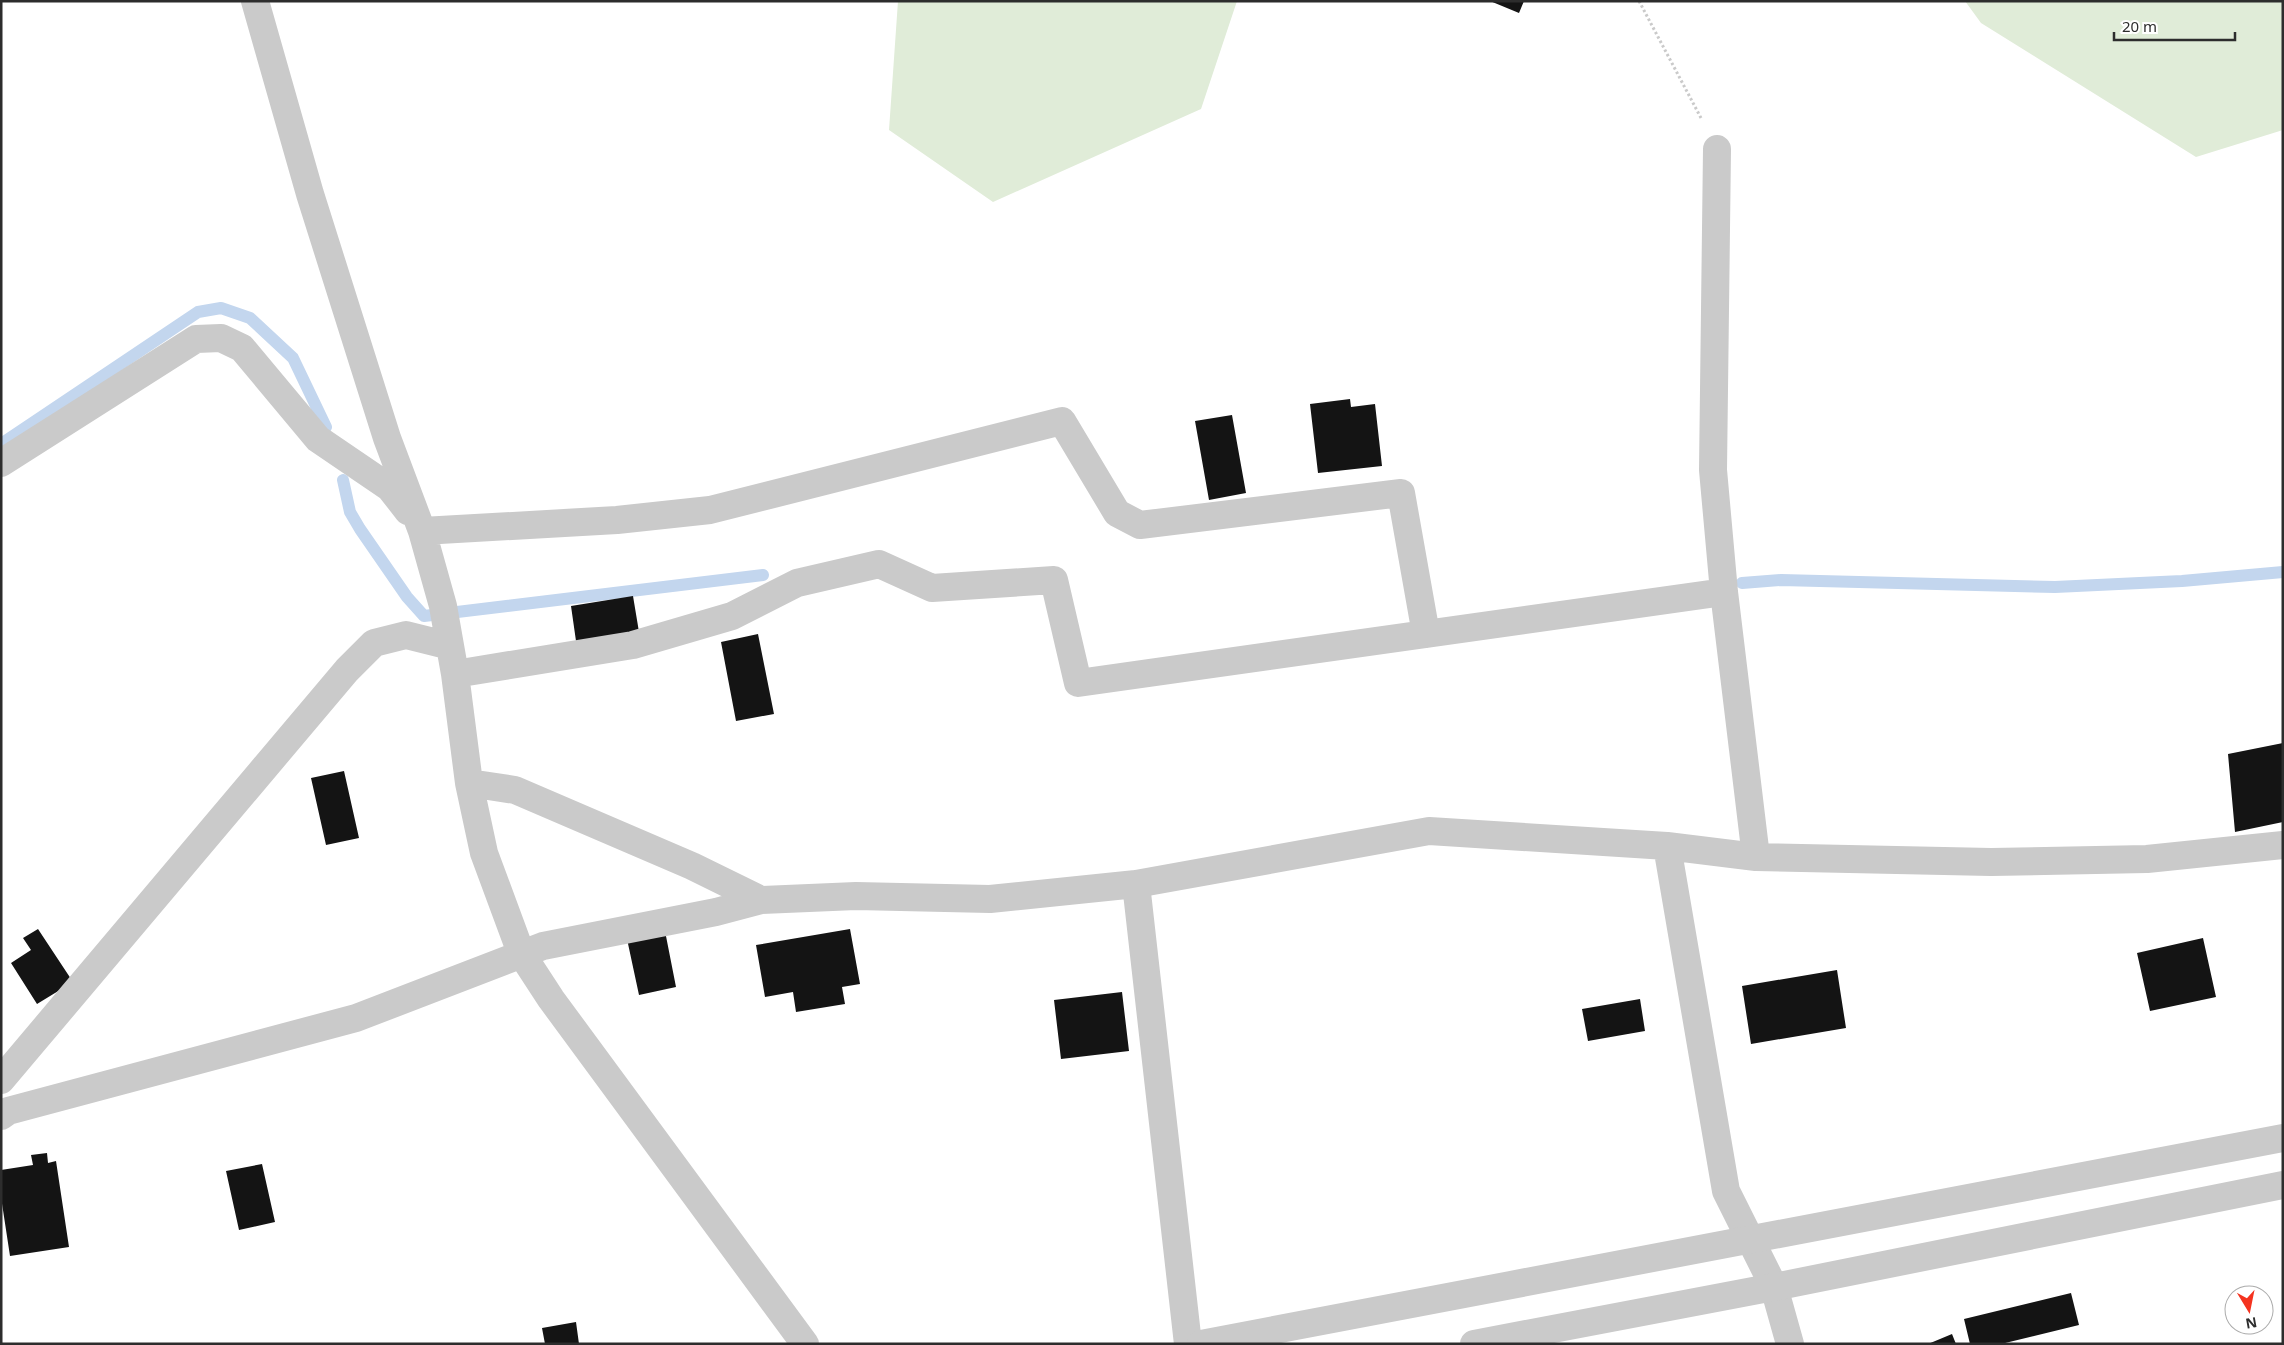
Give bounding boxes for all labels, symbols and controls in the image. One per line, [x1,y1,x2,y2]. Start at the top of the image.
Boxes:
scale bar [2114,10,2235,42]
text: 20 m [2122,16,2157,36]
north arrow [2224,1285,2274,1335]
text: N [2244,1313,2259,1334]

